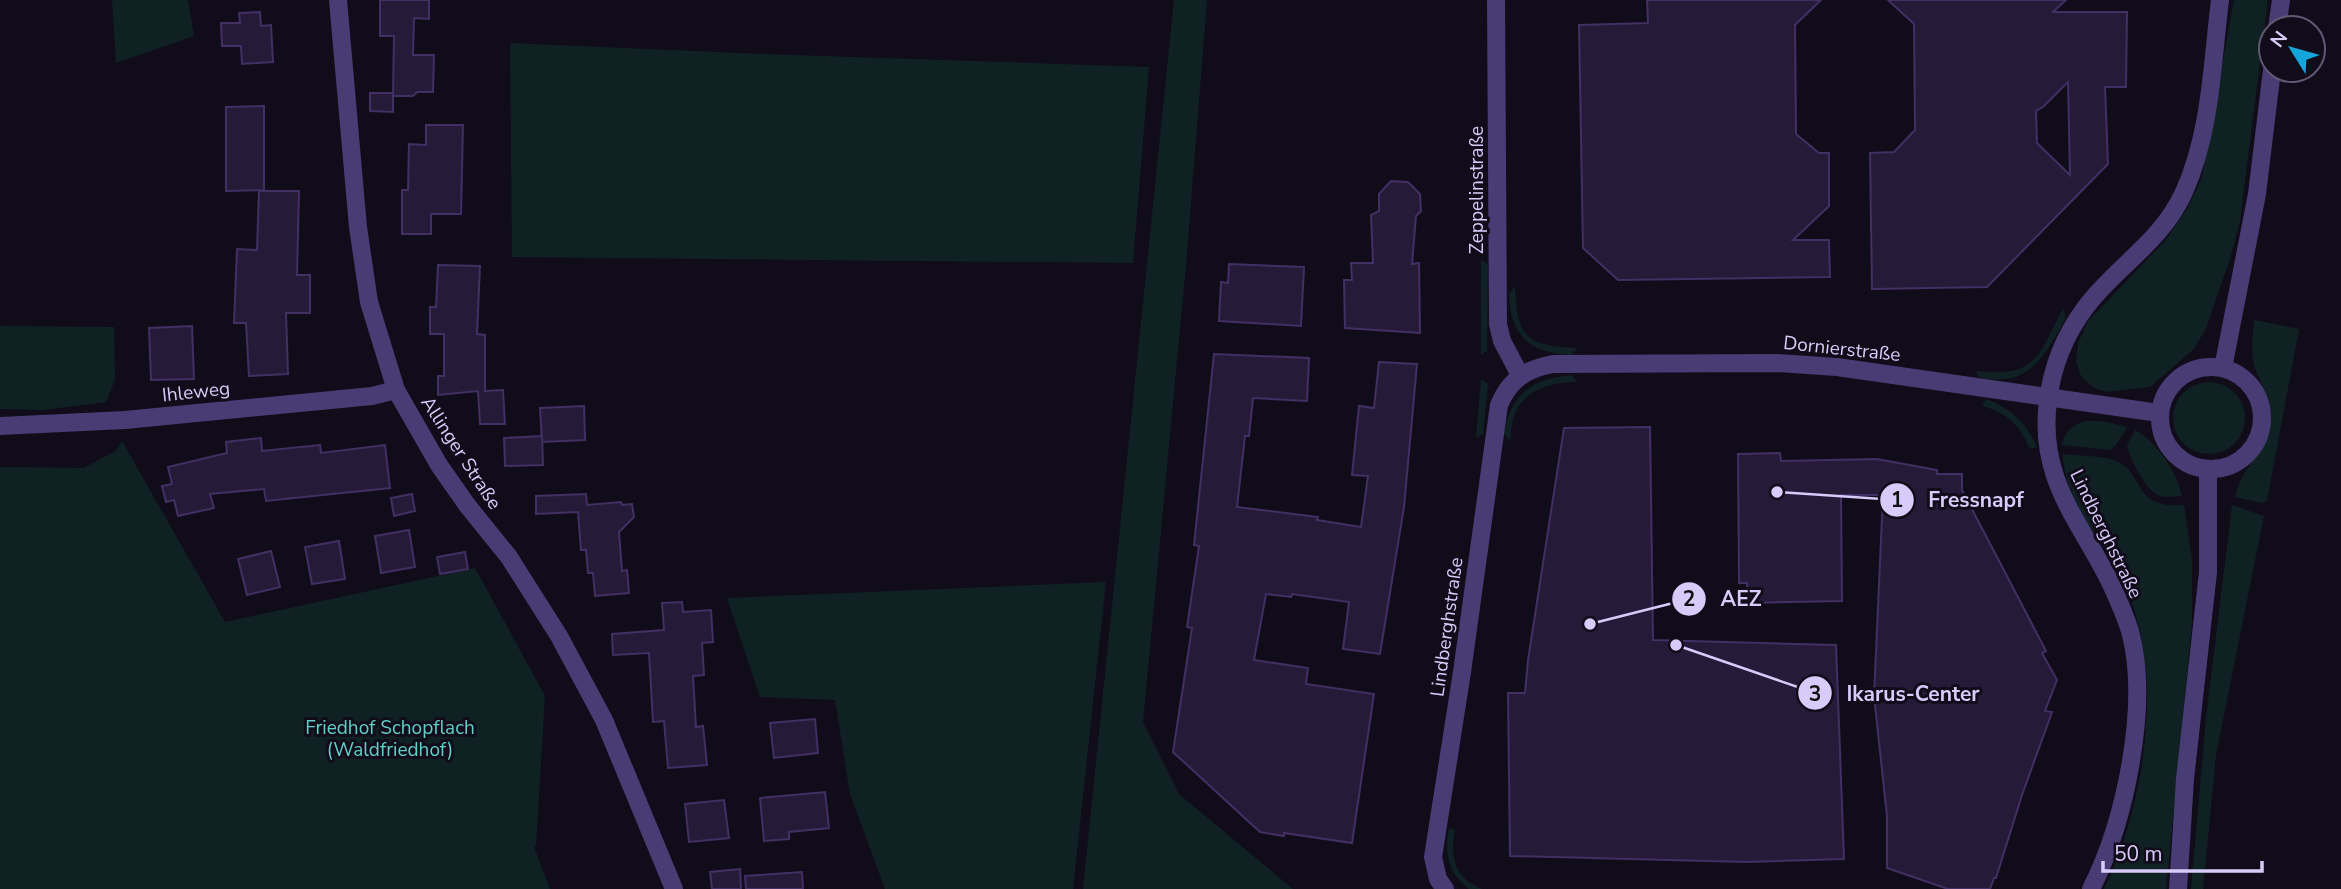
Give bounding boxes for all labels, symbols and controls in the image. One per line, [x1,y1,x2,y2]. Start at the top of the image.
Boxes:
north arrow [2257,14,2327,84]
text: N [2265,26,2294,53]
street label: Zeppelinstraße [1464,126,1490,254]
street label: Dornierstraße [1782,330,1902,368]
street label: Ihleweg [161,376,231,408]
street label: Allinger Straße [415,391,507,515]
street label: Lindberghstraße [2063,465,2149,603]
callout: Fressnapf [1879,479,2038,521]
text: 1 [1891,486,1903,514]
text: Fressnapf [1928,486,2024,514]
street label: Lindberghstraße [1424,556,1470,698]
callout: AEZ [1672,578,1776,620]
text: 2 [1683,585,1695,613]
text: AEZ [1721,585,1762,613]
callout: Ikarus-Center [1798,672,1994,714]
text: 3 [1809,680,1821,708]
text: Ikarus-Center [1846,680,1980,708]
park label: Friedhof Schopflach (Waldfriedhof) [305,715,475,763]
scale bar [2103,830,2262,874]
text: 50 m [2114,840,2163,868]

